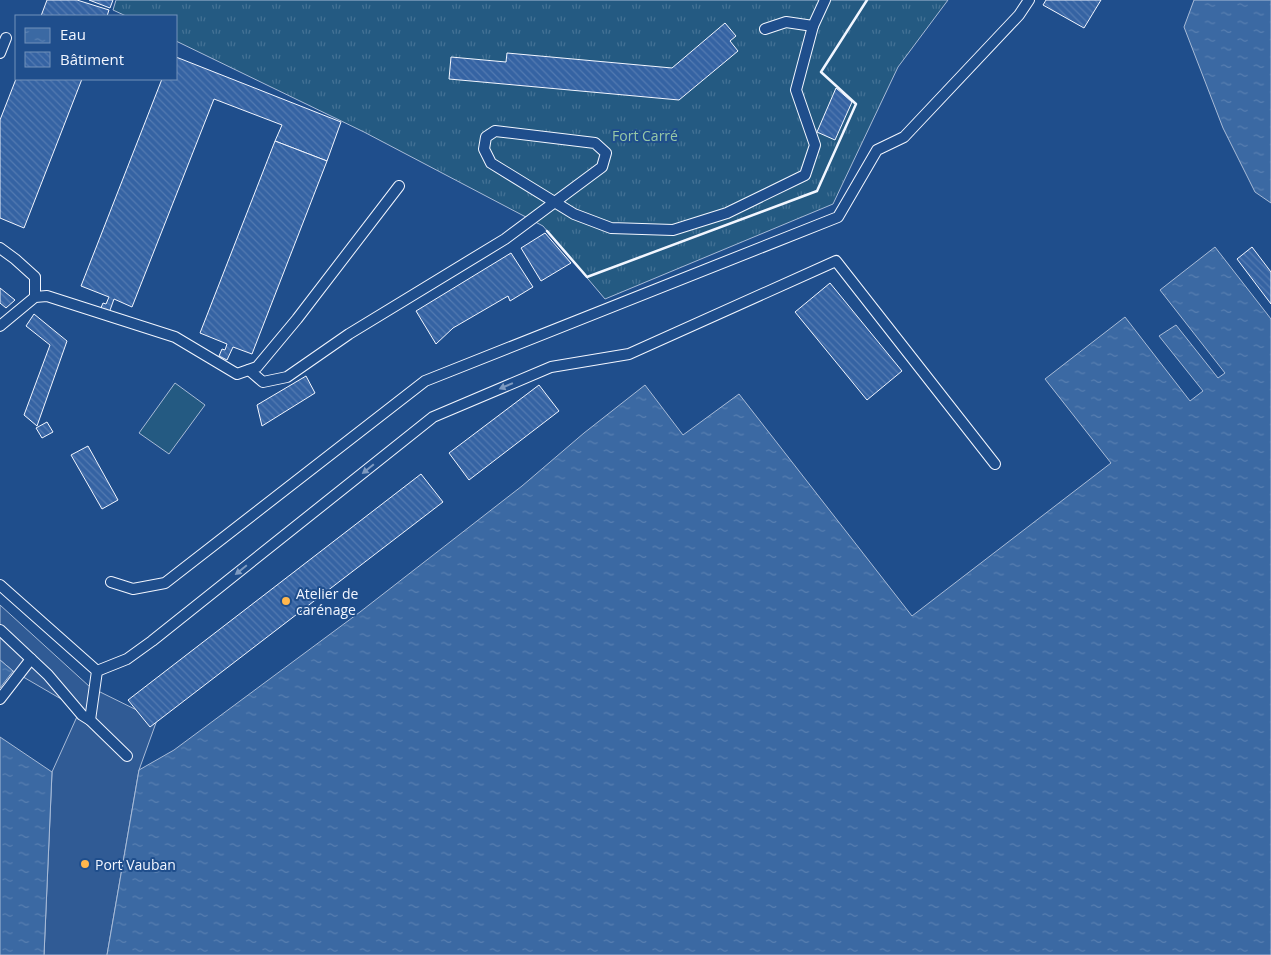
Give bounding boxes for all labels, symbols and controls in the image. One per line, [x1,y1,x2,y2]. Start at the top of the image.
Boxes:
legend [15,15,178,80]
text: Eau [60,24,86,44]
text: Bâtiment [60,49,124,69]
park label: Fort Carré [612,126,678,145]
one-way arrow [499,383,513,391]
one-way arrow [362,463,375,474]
one-way arrow [235,565,248,576]
place label: Atelier de carénage [296,584,359,619]
marker: Atelier de carénage [280,595,292,607]
place label: Port Vauban [95,855,176,874]
marker: Port Vauban [79,858,91,870]

